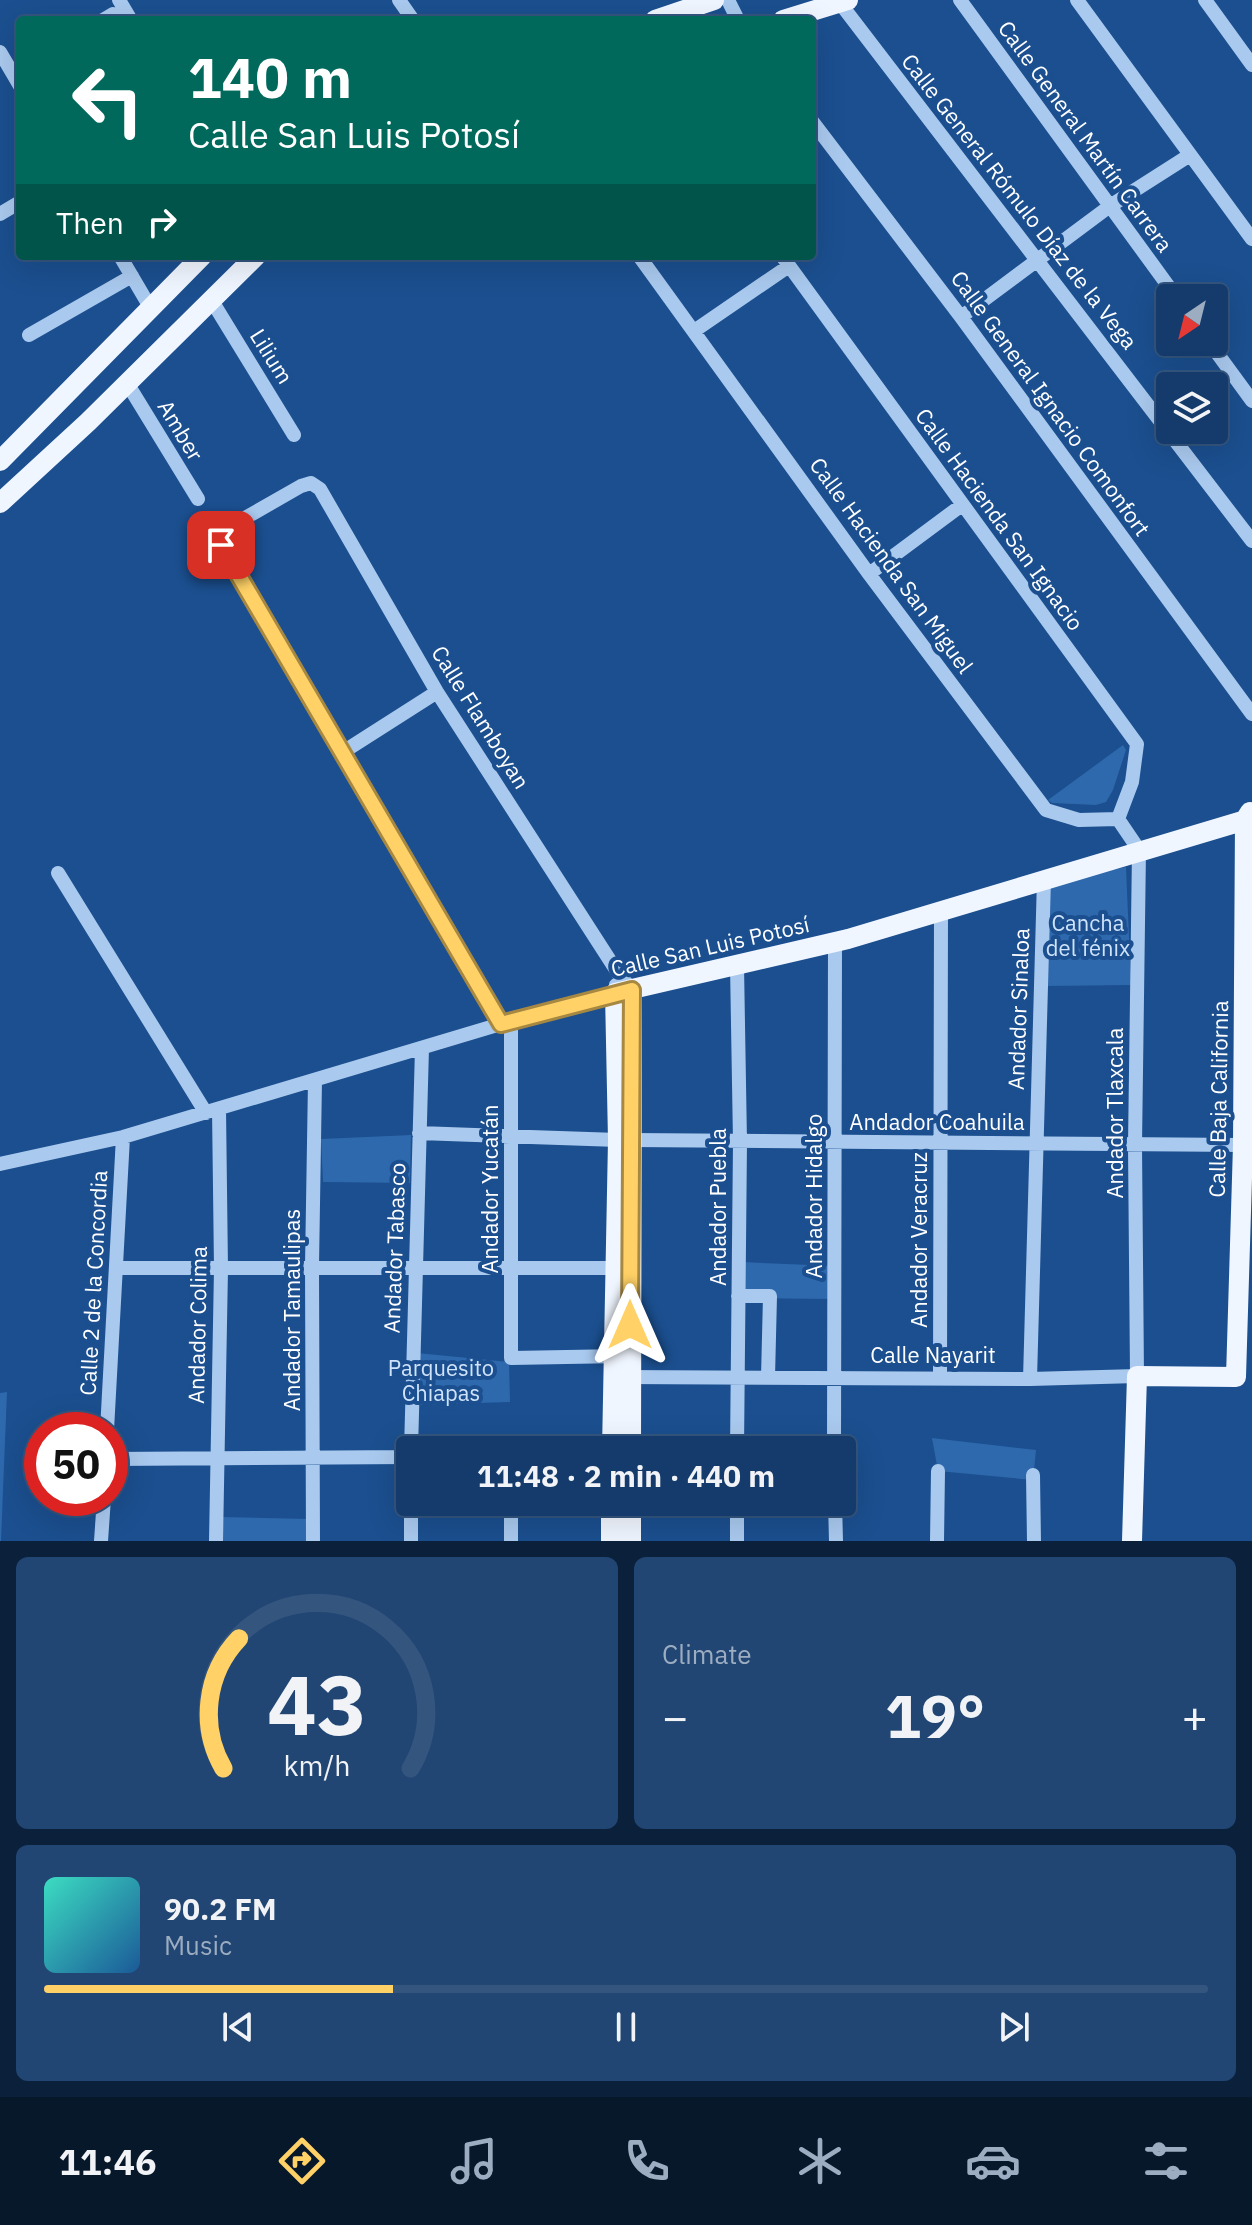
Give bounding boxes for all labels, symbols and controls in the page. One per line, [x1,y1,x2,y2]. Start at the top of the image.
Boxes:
street label: Calle General Martín Carrera [992,14,1180,258]
text: 140 m [188,41,352,113]
street label: Calle General Rómulo Díaz de la Vega [896,47,1145,355]
icon: left [56,48,160,152]
text: Calle San Luis Potosí [188,111,520,158]
icon: right [140,200,184,244]
text: Then [56,203,124,242]
street label: Calle General Ignacio Comonfort [945,264,1157,542]
north arrow [1156,284,1228,356]
map controls [1156,284,1228,444]
street label: Lilium [244,323,300,389]
button: layers [1156,372,1228,444]
street label: Amber [152,394,210,466]
street label: Calle Hacienda San Ignacio [909,402,1091,636]
street label: Calle Hacienda San Miguel [804,451,980,679]
pin [187,511,255,579]
icon: arrive [199,523,243,567]
street label: Calle Flamboyan [425,640,537,794]
park label: Cancha del fénix [1046,908,1130,962]
street label: Calle San Luis Potosí [608,909,813,983]
street label: Andador Sinaloa [1001,927,1035,1090]
street label: Calle Baja California [1202,1000,1234,1198]
street label: Andador Tlaxcala [1100,1027,1129,1199]
street label: Andador Yucatán [475,1104,504,1274]
street label: Andador Coahuila [849,1107,1025,1136]
street label: Andador Hidalgo [799,1114,828,1278]
street label: Andador Puebla [703,1128,732,1286]
street label: Andador Veracruz [904,1152,933,1328]
street label: Andador Tabasco [377,1162,411,1334]
street label: Calle 2 de la Concordia [73,1169,113,1396]
street label: Andador Tamaulipas [277,1209,306,1411]
street label: Andador Colima [181,1246,213,1404]
position arrow [588,1283,672,1367]
street label: Calle Nayarit [870,1340,996,1369]
park label: Parquesito Chiapas [388,1353,494,1407]
speed limit sign: 50 [24,1412,128,1516]
text: 11:48 · 2 min · 440 m [477,1456,775,1495]
text: Climate [662,1637,752,1671]
text: 43 [267,1650,367,1758]
text: 19° [885,1676,985,1755]
text: − [662,1688,688,1745]
text: + [1182,1688,1208,1745]
text: km/h [283,1747,351,1784]
text: 90.2 FM [164,1889,277,1928]
text: Music [164,1928,232,1962]
icon: previous [216,2005,260,2049]
icon: pause [604,2005,648,2049]
icon: next [992,2005,1036,2049]
icon: directions [274,2133,330,2189]
icon: music [446,2133,502,2189]
icon: phone [619,2133,675,2189]
icon: climate [792,2133,848,2189]
icon: car [965,2133,1021,2189]
icon: filters [1138,2133,1194,2189]
text: 11:46 [58,2138,157,2185]

